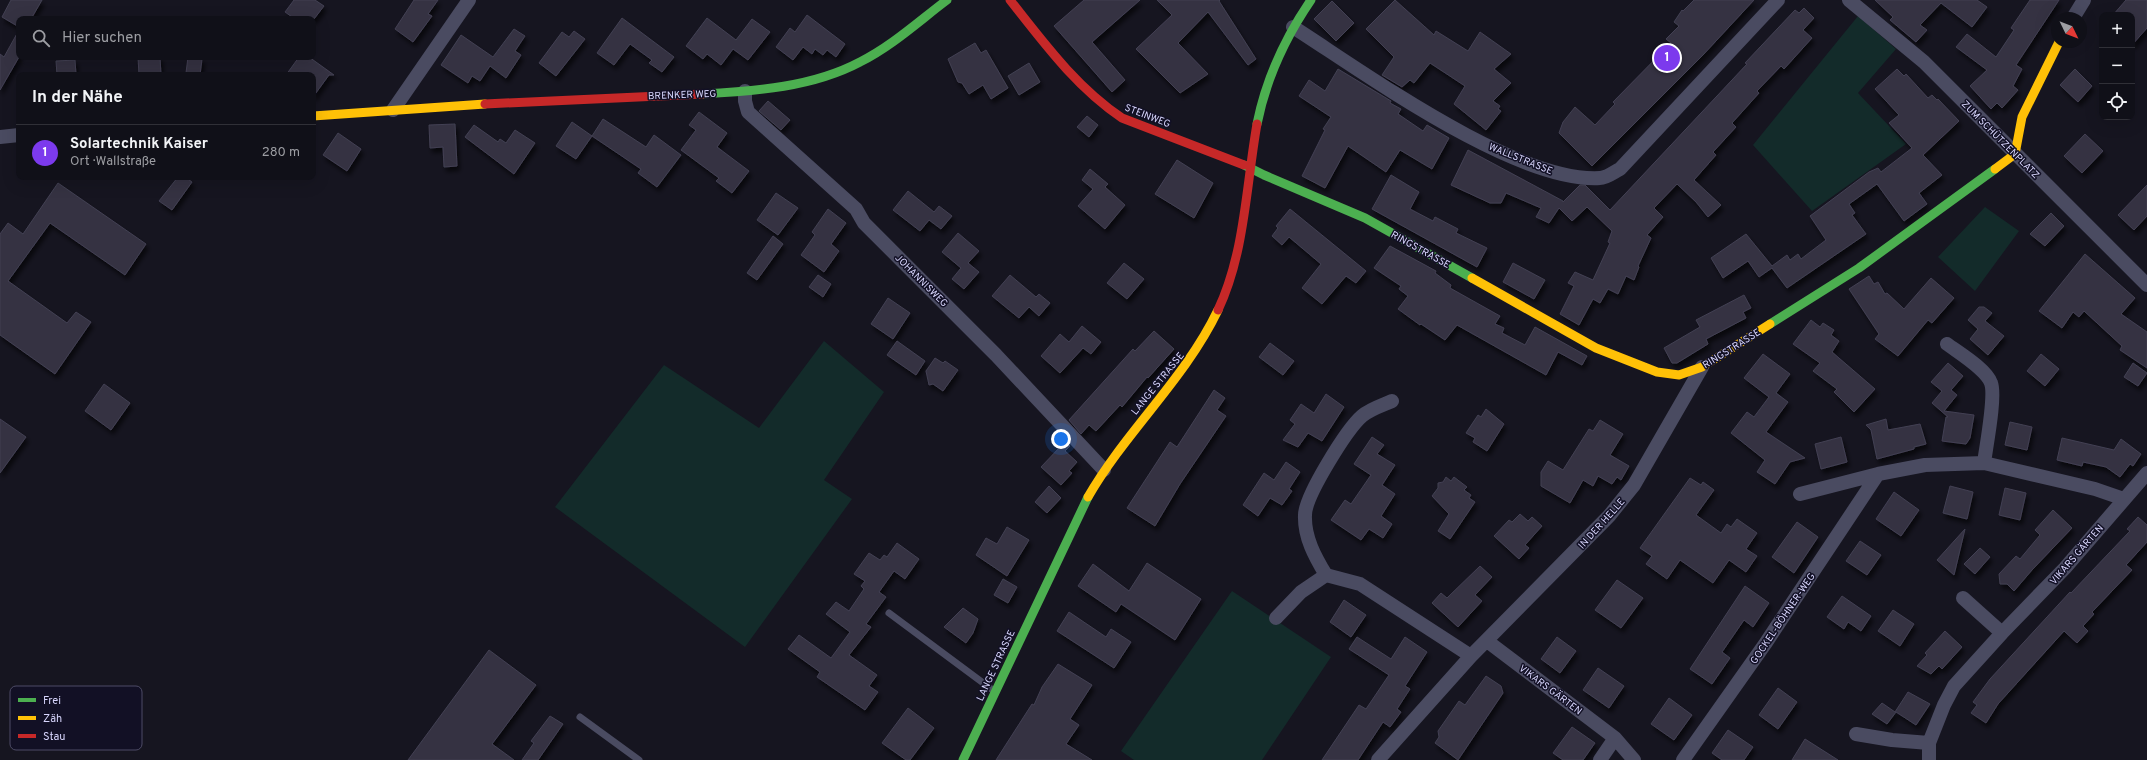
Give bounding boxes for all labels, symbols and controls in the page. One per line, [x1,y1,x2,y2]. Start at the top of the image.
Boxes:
north arrow [2051,12,2087,48]
map controls [2099,12,2135,120]
button: + [2099,12,2135,48]
search box [16,16,316,60]
icon: search [30,27,52,49]
text: Hier suchen [62,29,142,48]
pin: 1 [1654,43,1680,73]
button: − [2099,48,2135,84]
button: locate [2099,84,2135,120]
text: In der Nähe [32,87,123,109]
street label: BRENKER WEG [648,88,717,103]
street label: ZUM SCHÜTZENPLATZ [1958,98,2042,182]
street label: STEINWEG [1123,102,1172,131]
text: Solartechnik Kaiser [70,135,208,154]
street label: WALLSTRASSE [1486,141,1554,178]
text: 1 [42,145,48,161]
text: 280 m [262,145,300,161]
text: Ort · Wallstraße [70,154,156,170]
street label: RINGSTRASSE [1388,229,1452,272]
street label: JOHANNISWEG [892,252,950,310]
street label: RINGSTRASSE [1700,326,1763,372]
street label: LANGE STRASSE [1129,350,1188,418]
your location [1051,429,1071,449]
street label: IN DER HELLE [1576,496,1628,552]
street label: VIKARS GÄRTEN [2047,522,2107,588]
street label: GOCKEL-BÖHNER-WEG [1748,571,1819,667]
street label: LANGE STRASSE [974,628,1019,703]
street label: VIKARS GÄRTEN [1516,662,1584,718]
legend [10,686,142,750]
text: Frei [43,694,61,708]
text: Zäh [43,712,62,726]
text: Stau [43,730,66,744]

